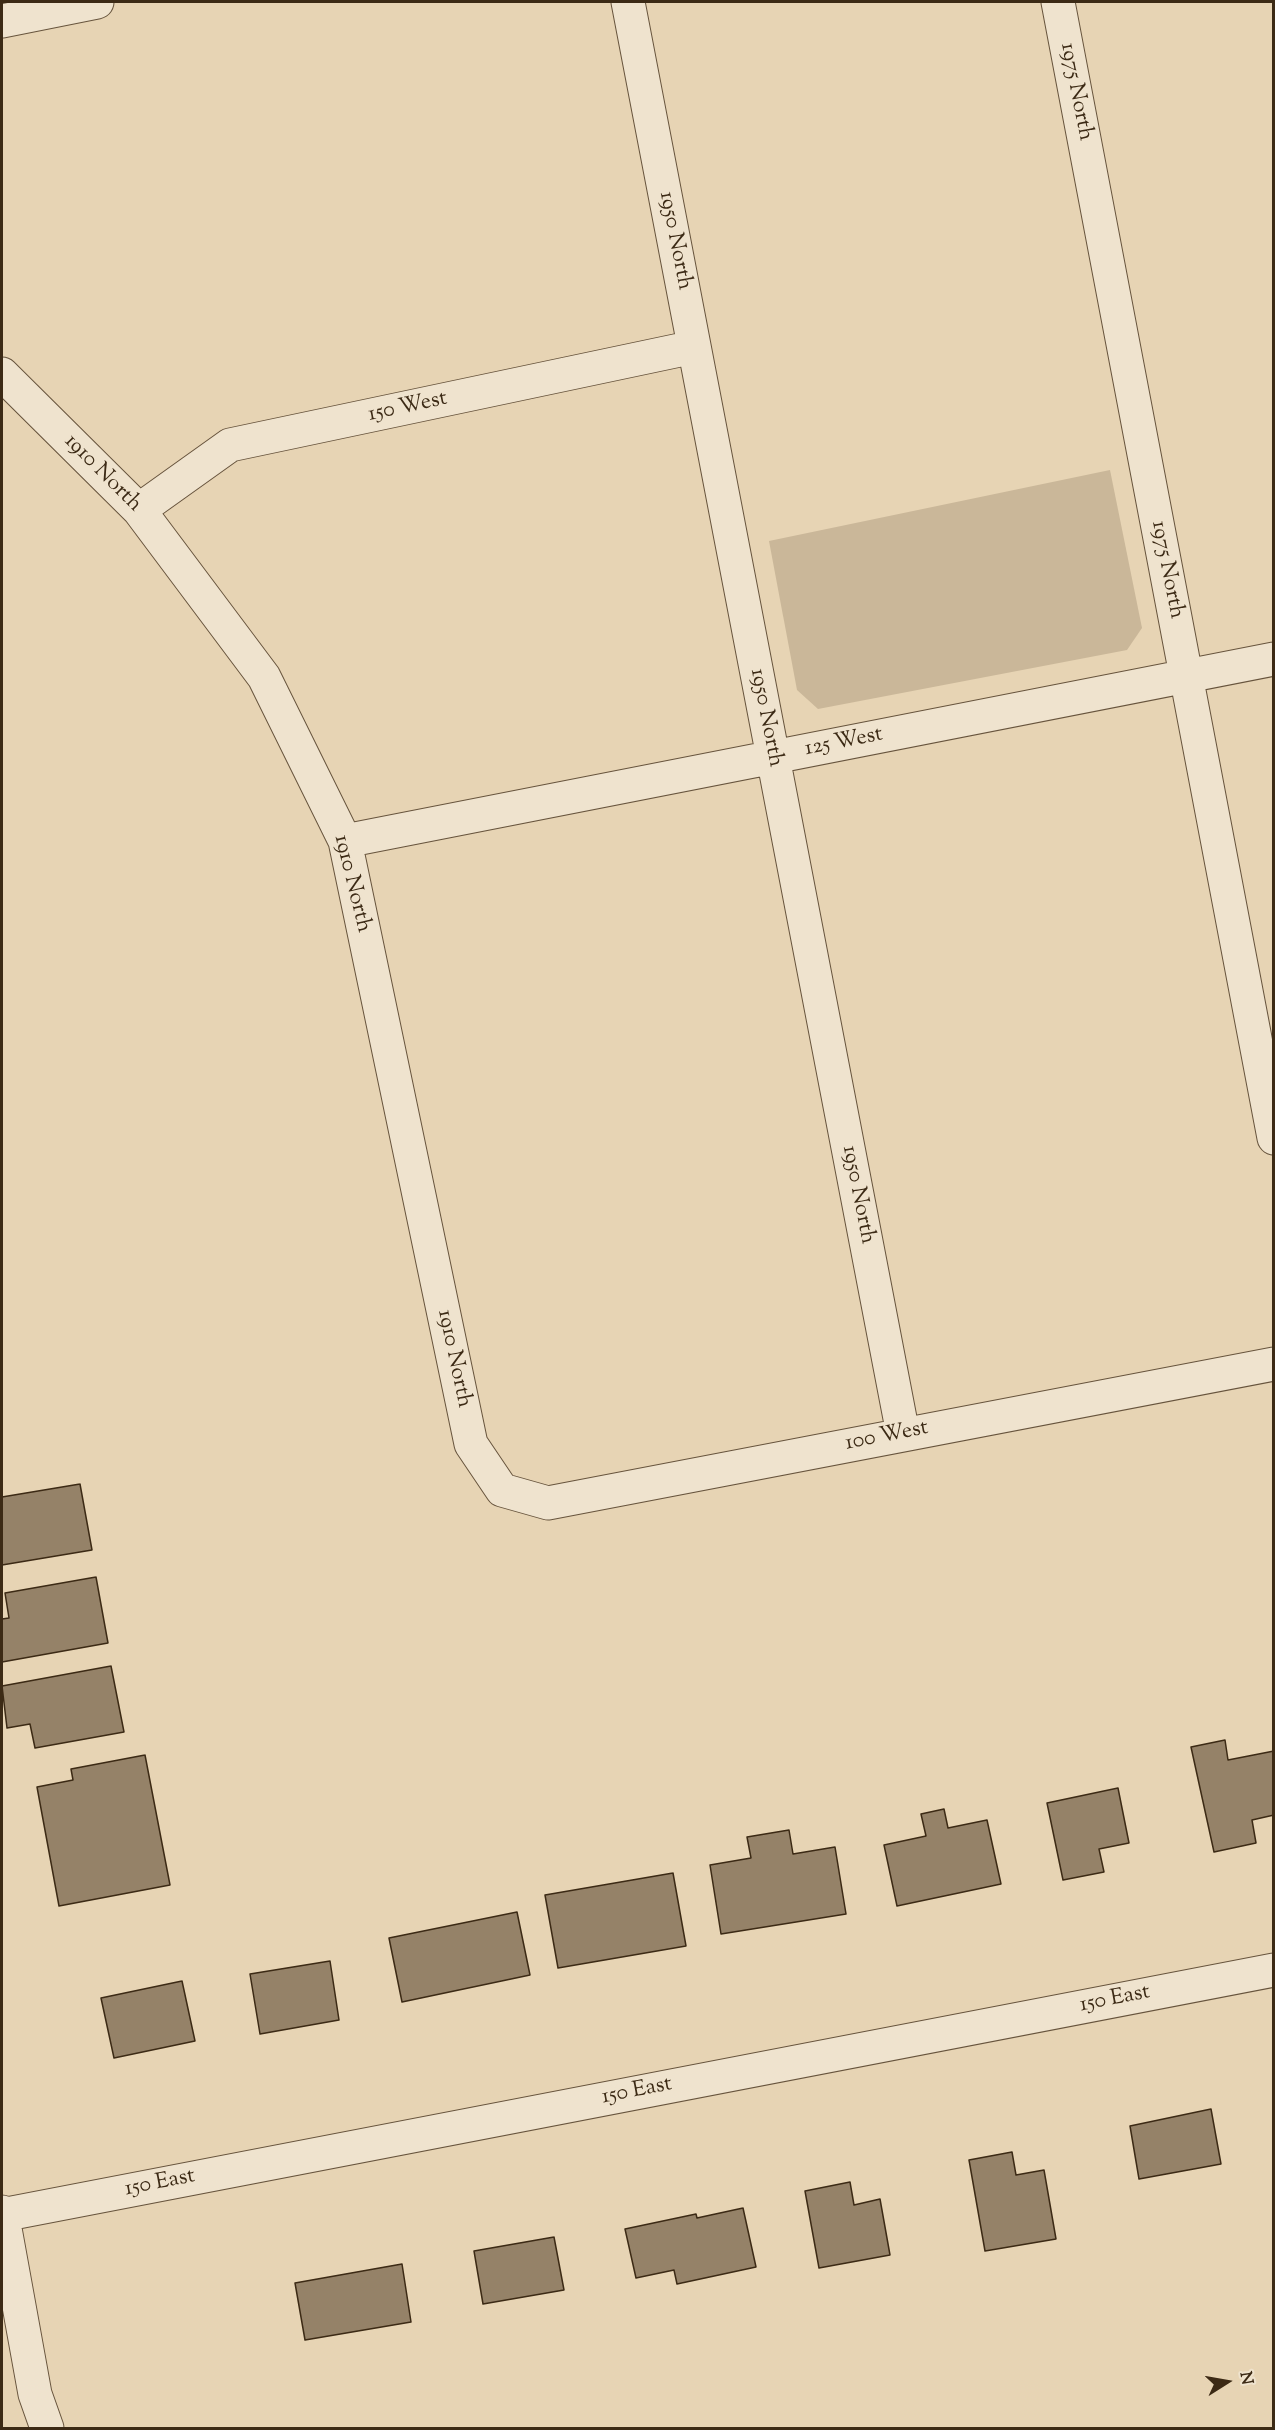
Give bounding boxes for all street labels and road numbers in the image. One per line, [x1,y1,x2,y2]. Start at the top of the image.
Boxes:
street label: 1975 North [1053,41,1097,143]
street label: 1950 North [652,189,696,293]
street label: 150 West [366,387,450,429]
street label: 1910 North [57,429,147,519]
street label: 1975 North [1144,519,1188,621]
street label: 1950 North [743,666,787,770]
street label: 125 West [803,723,885,763]
street label: 1910 North [326,833,376,935]
street label: 1950 North [835,1143,879,1247]
street label: 1910 North [430,1308,476,1410]
street label: 100 West [843,1416,931,1458]
street label: 150 East [1078,1980,1152,2020]
street label: 150 East [600,2072,674,2112]
street label: 150 East [123,2164,197,2204]

